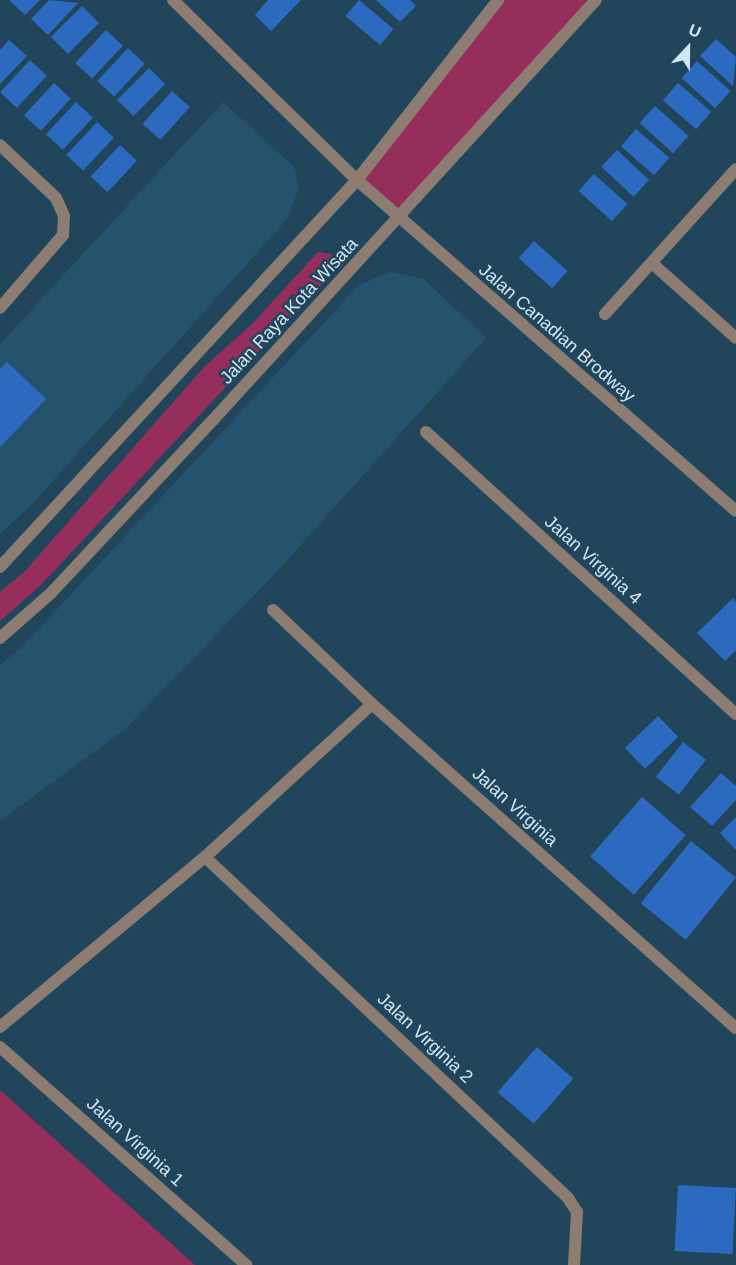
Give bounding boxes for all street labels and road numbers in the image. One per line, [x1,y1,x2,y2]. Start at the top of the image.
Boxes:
street label: Jalan Raya Kota Wisata [216,233,362,389]
street label: Jalan Canadian Brodway [474,259,640,407]
street label: Jalan Virginia 4 [540,511,646,609]
street label: Jalan Virginia [468,763,562,851]
street label: Jalan Virginia 2 [373,988,477,1088]
street label: Jalan Virginia 1 [82,1093,188,1191]

